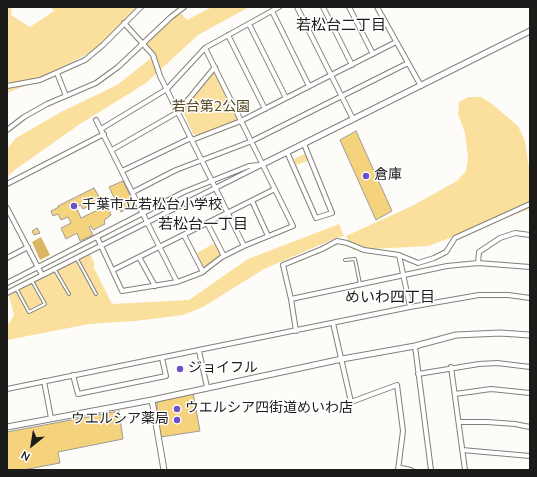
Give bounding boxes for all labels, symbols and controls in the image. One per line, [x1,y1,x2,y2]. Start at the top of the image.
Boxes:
district label: 若松台二丁目 [296,17,386,35]
park label: 若台第2公園 [172,100,250,116]
place label: 倉庫 [374,168,402,184]
marker: 倉庫 [361,171,371,181]
place label: 千葉市立若松台小学校 [82,198,222,214]
marker: 千葉市立若松台小学校 [69,201,79,211]
district label: 若松台一丁目 [158,216,248,234]
district label: めいわ四丁目 [345,289,435,307]
place label: ジョイフル [188,361,258,377]
marker: ジョイフル [175,364,185,374]
place label: ウエルシア四街道めいわ店 [185,401,353,417]
marker: ウエルシア四街道めいわ店 [172,404,182,414]
place label: ウエルシア薬局 [71,412,169,428]
marker: ウエルシア薬局 [172,415,182,425]
north arrow [12,425,52,465]
text: N [18,447,33,464]

